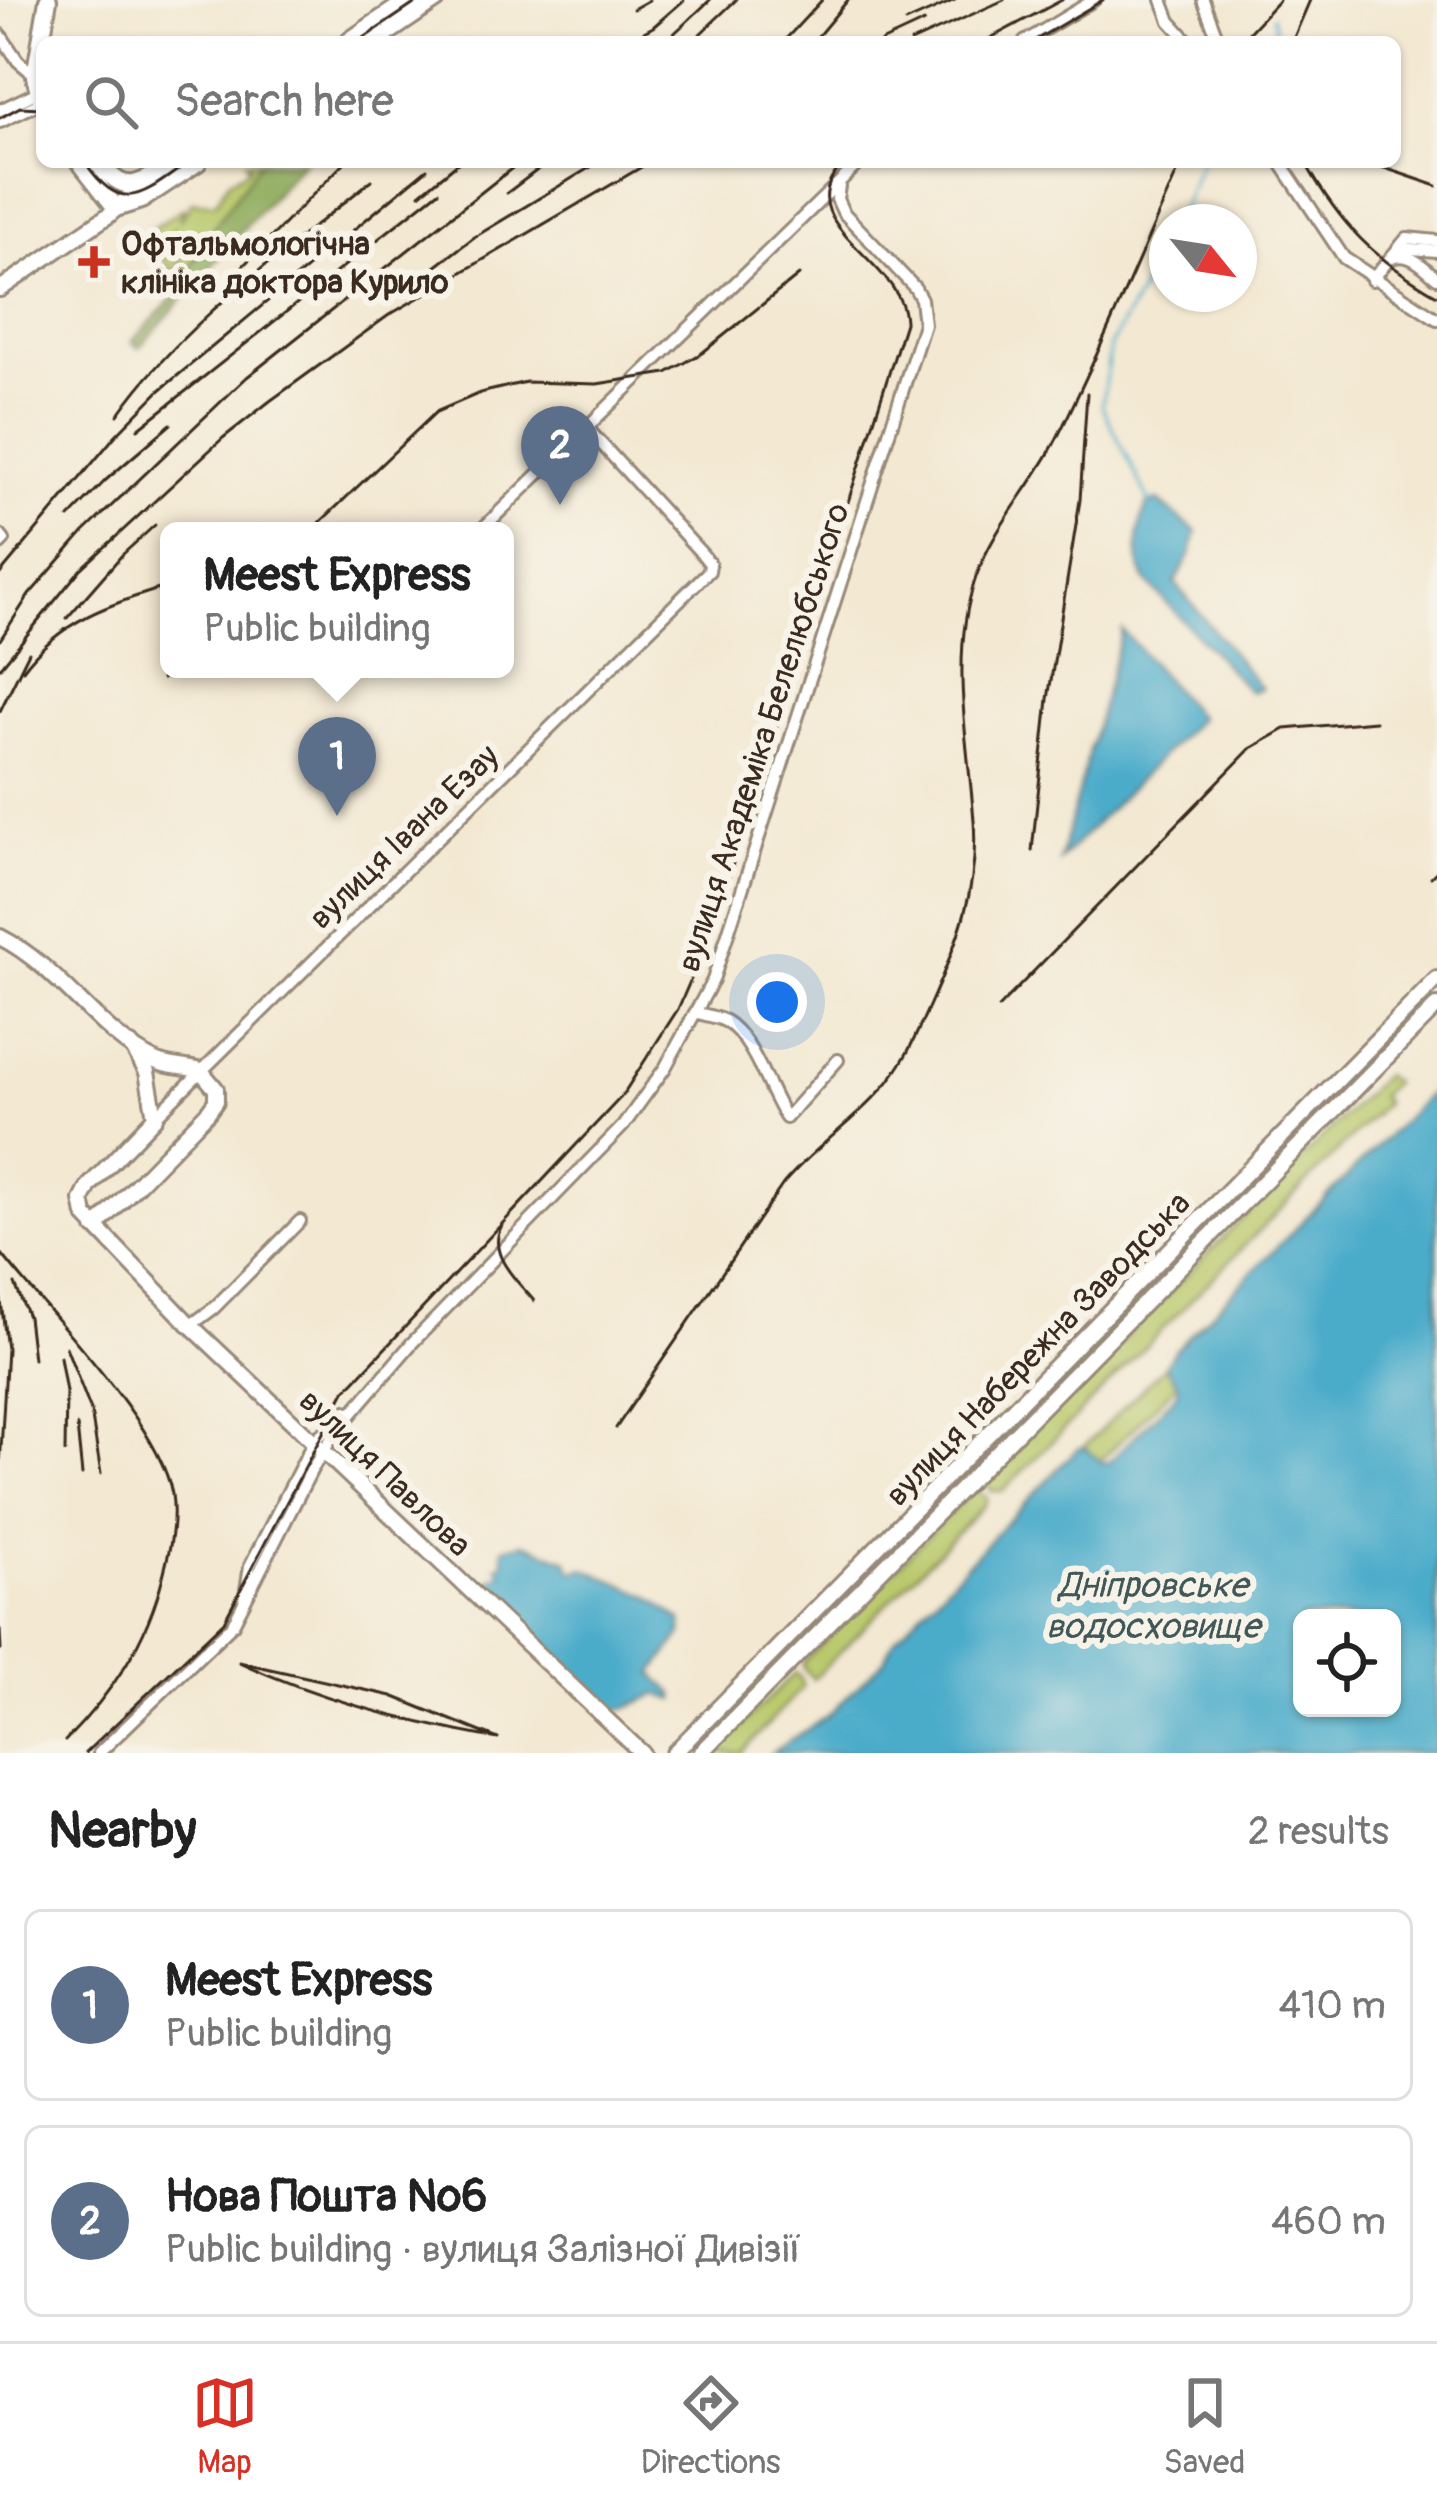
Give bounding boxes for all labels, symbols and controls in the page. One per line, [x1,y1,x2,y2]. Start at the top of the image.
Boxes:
search box [36,36,1401,168]
icon: search [78,69,144,135]
text: Search here [174,74,394,130]
north arrow [1149,204,1257,312]
place label: Офтальмологічна клініка доктора Курило [121,224,449,303]
marker: Офтальмологічна клініка доктора Курило [78,246,110,278]
pin: 2 [521,406,599,505]
street label: вулиця Академіка Белелюбського [668,498,859,977]
popup [160,522,514,678]
text: Meest Express [203,548,471,604]
text: Public building [203,604,431,653]
pin: 1 [298,717,376,816]
street label: вулиця Івана Езау [301,736,508,938]
your location [747,972,807,1032]
street label: вулиця Набережна Заводська [877,1183,1199,1515]
street label: вулиця Павлова [290,1381,480,1566]
water label: Дніпровське водосховище [1046,1563,1263,1649]
map controls [1293,1609,1401,1717]
button: locate [1293,1609,1401,1717]
text: Nearby [48,1799,196,1863]
text: 2 results [1248,1807,1389,1856]
text: Meest Express [165,1953,432,2009]
text: 1 [82,1981,98,2030]
text: 410 m [1278,1981,1386,2030]
text: Public building [165,2009,392,2058]
text: Нова Пошта №6 [165,2169,488,2225]
text: 2 [79,2197,101,2246]
text: 460 m [1271,2197,1386,2246]
text: Public building · вулиця Залізної Дивізії [165,2225,802,2274]
tab: Map [192,2370,258,2483]
tab: Directions [641,2370,781,2483]
tab: Saved [1164,2370,1245,2483]

